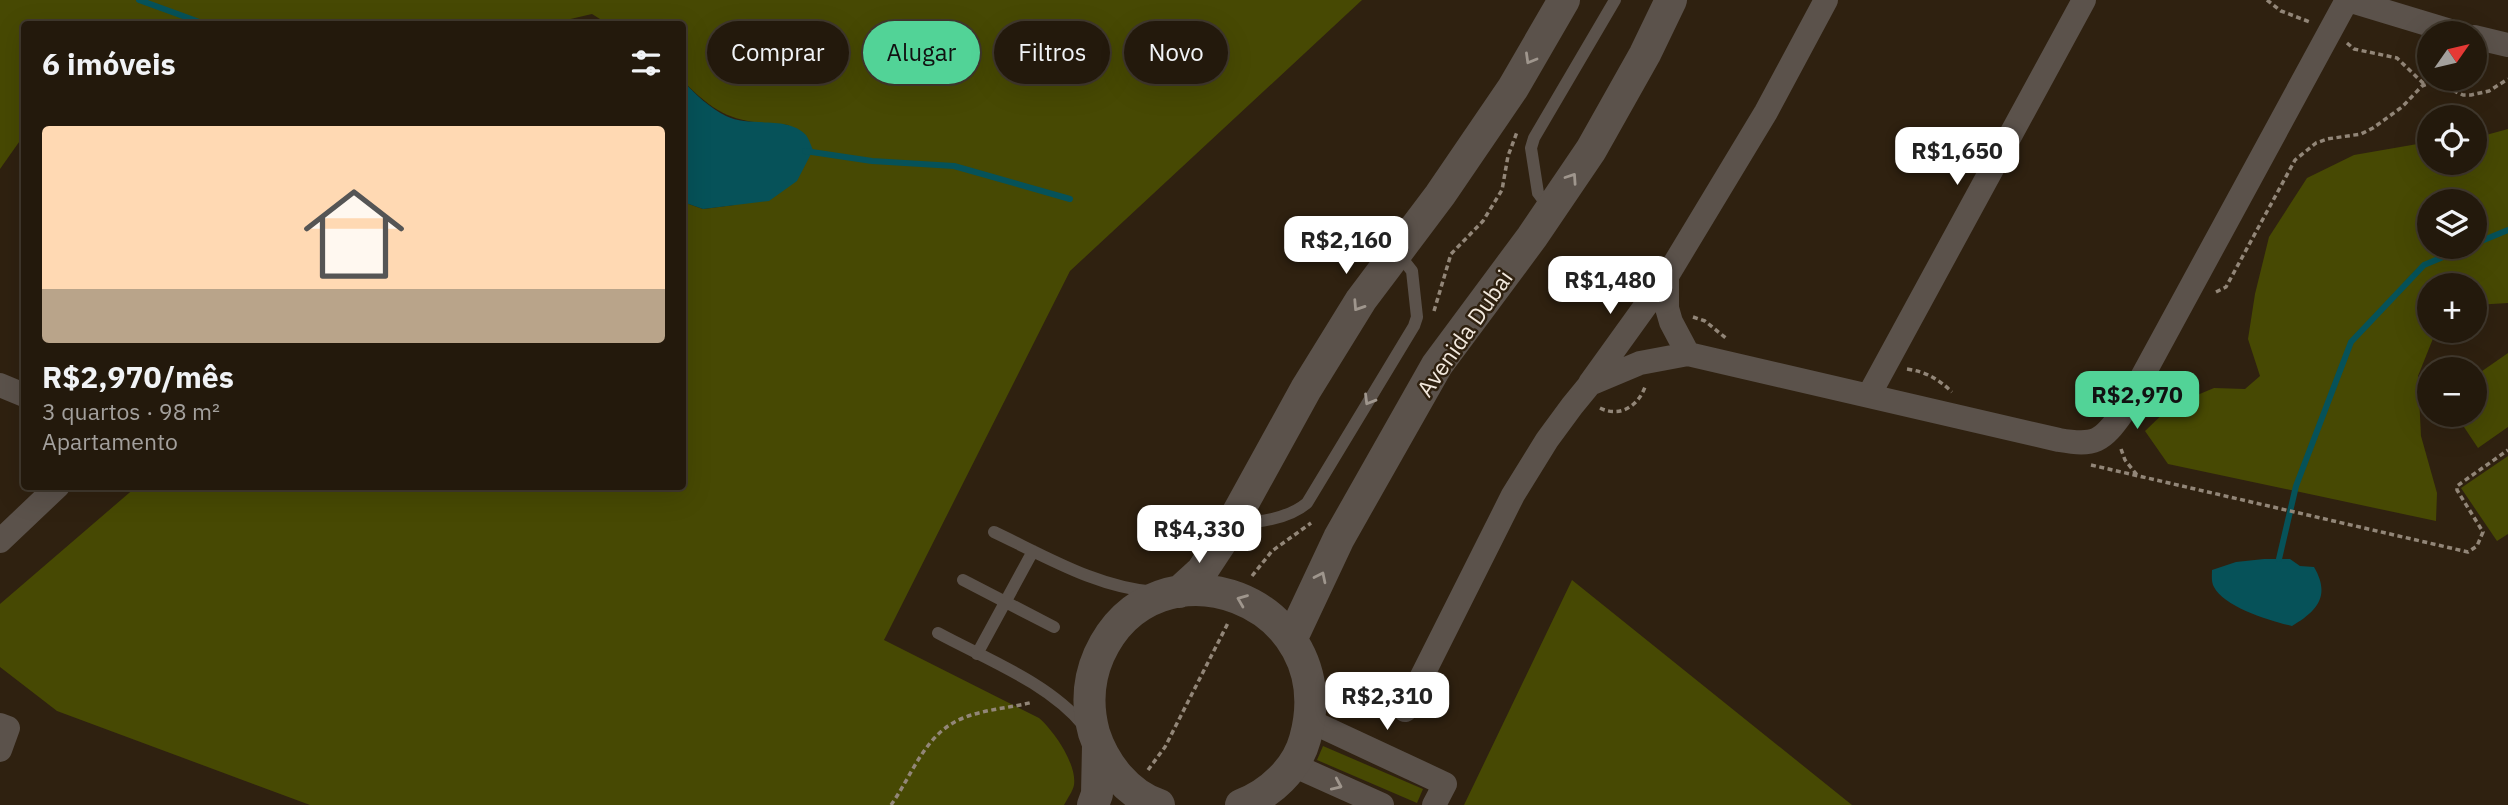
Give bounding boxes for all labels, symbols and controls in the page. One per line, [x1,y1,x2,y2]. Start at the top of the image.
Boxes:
chip: Comprar [707,21,849,84]
chip: Alugar [863,21,980,84]
chip: Filtros [994,21,1110,84]
chip: Novo [1124,21,1228,84]
north arrow [2417,21,2487,91]
map controls [2417,21,2487,427]
text: 6 imóveis [42,44,176,83]
icon: filters [627,44,665,82]
one-way arrow [1525,52,1538,65]
button: locate [2417,105,2487,175]
pin: R$1,650 [1892,128,2022,187]
text: R$1,650 [1911,135,2003,165]
icon: home [291,171,417,297]
one-way arrow [1563,173,1576,186]
button: layers [2417,189,2487,259]
pin: R$2,160 [1281,216,1411,276]
text: R$2,160 [1300,224,1392,254]
pin: R$1,480 [1545,256,1675,316]
street label: Avenida Dubai [1409,264,1519,402]
text: R$1,480 [1564,264,1656,294]
button: + [2417,273,2487,343]
one-way arrow [1353,298,1366,311]
text: R$2,970/mês [42,357,234,396]
button: − [2417,357,2487,427]
pin: R$2,970 [2072,372,2202,431]
text: R$2,970 [2091,379,2183,409]
one-way arrow [1365,392,1378,405]
text: 3 quartos · 98 m² [42,396,220,426]
text: Apartamento [42,426,178,456]
pin: R$4,330 [1134,505,1264,565]
text: R$4,330 [1153,513,1245,543]
one-way arrow [1312,572,1326,584]
one-way arrow [1237,594,1249,608]
pin: R$2,310 [1322,672,1452,732]
text: R$2,310 [1341,680,1433,710]
one-way arrow [1330,777,1343,791]

